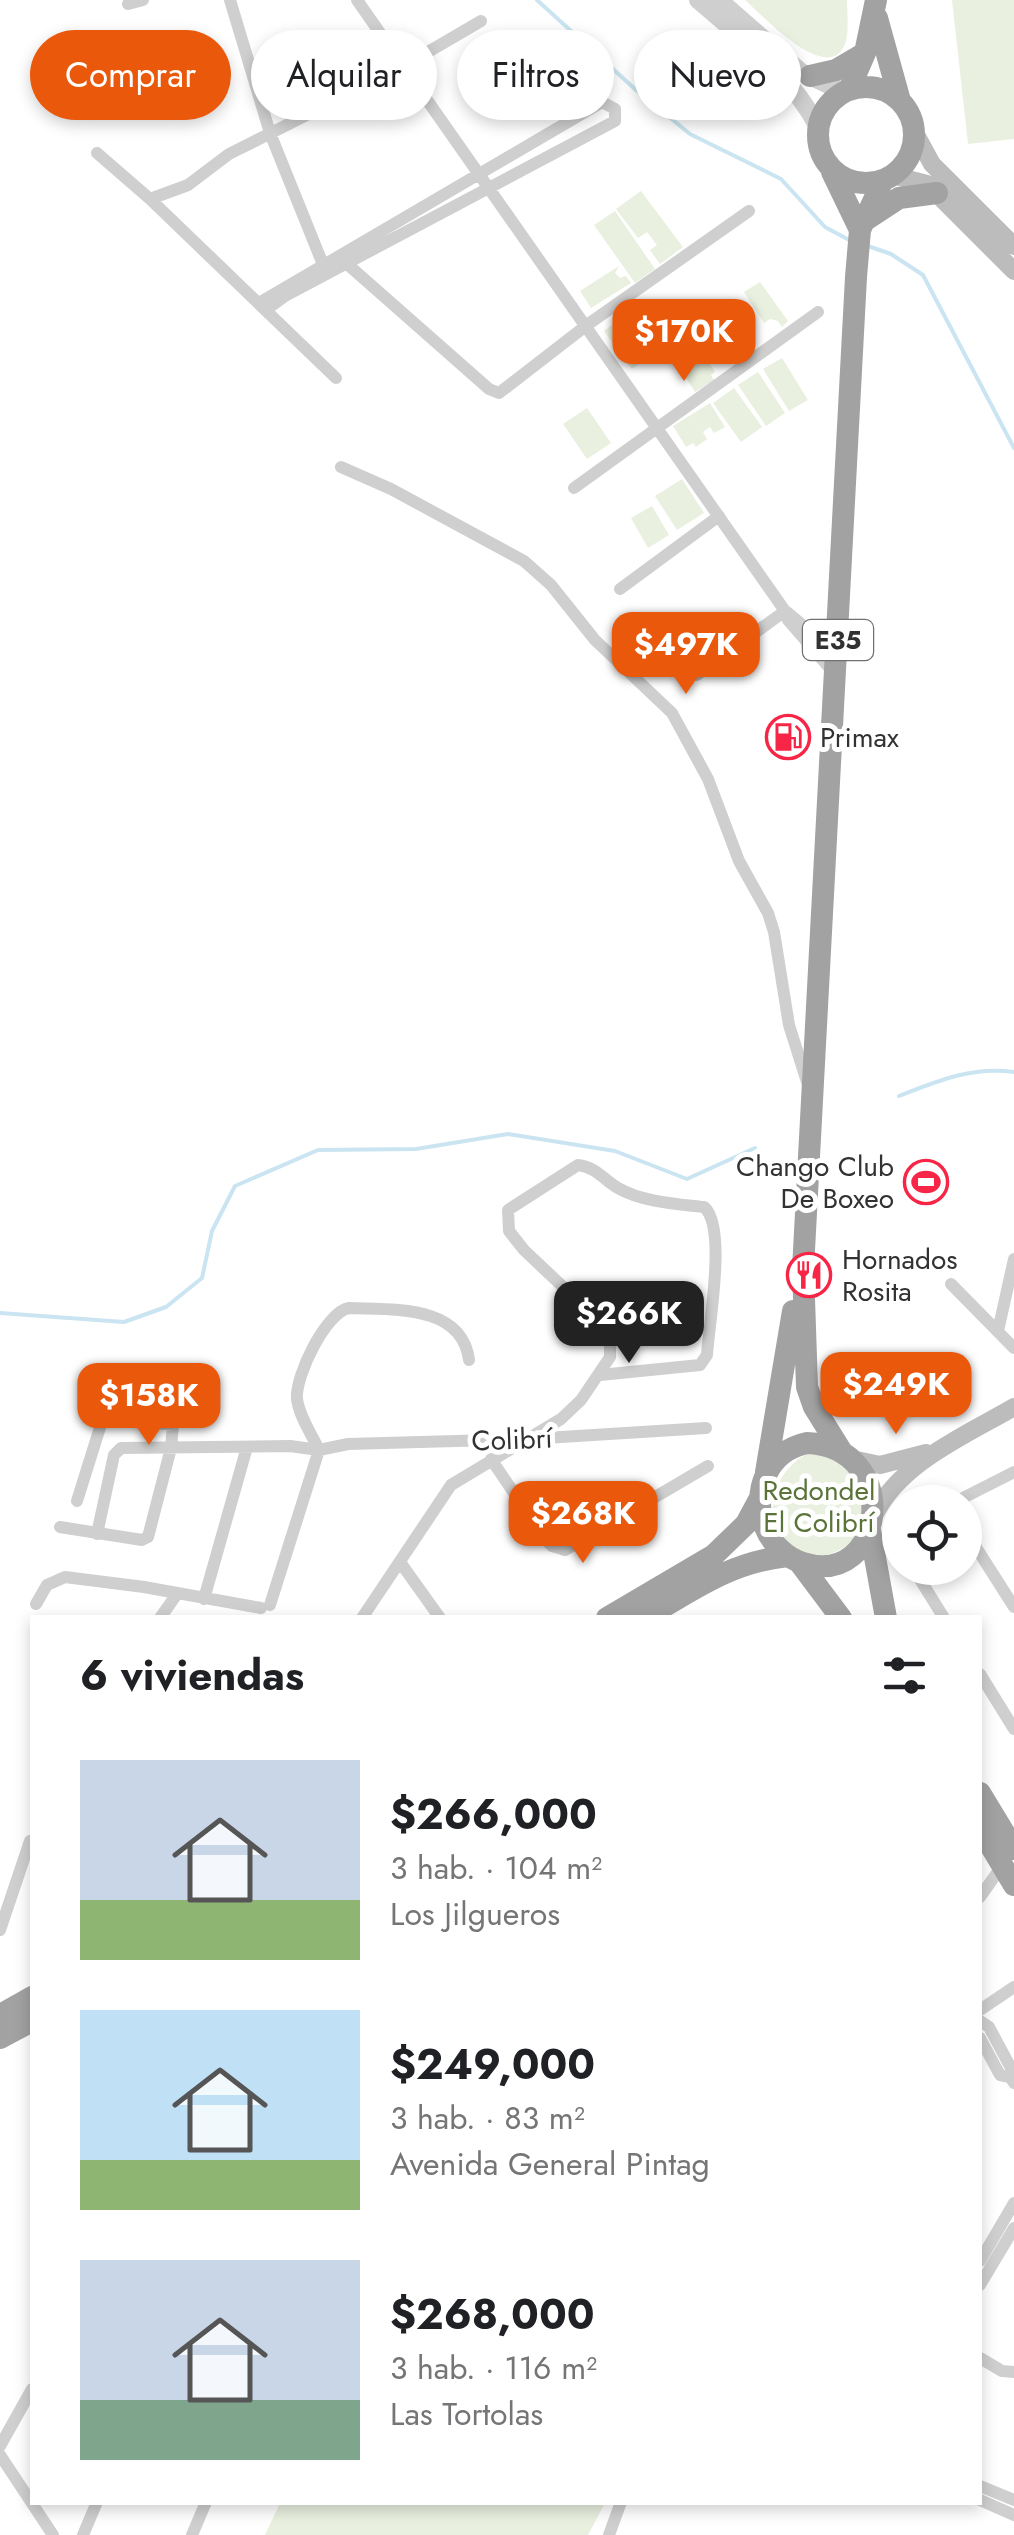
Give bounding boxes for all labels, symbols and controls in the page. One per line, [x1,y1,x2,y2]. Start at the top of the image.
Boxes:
chip: Comprar [30,30,231,120]
chip: Alquilar [251,30,437,120]
chip: Filtros [457,30,614,120]
chip: Nuevo [634,30,801,120]
pin: $170K [614,299,754,384]
text: $170K [634,308,734,354]
pin: $497K [616,612,756,697]
road number: E35 [803,620,873,660]
text: $497K [634,621,738,667]
fuel station icon: Primax [765,714,811,760]
place label: Primax [820,717,899,758]
place label: Chango Club De Boxeo [736,1146,894,1219]
sports icon: Chango Club De Boxeo [903,1159,949,1205]
place label: Hornados Rosita [842,1239,958,1312]
restaurant icon: Hornados Rosita [786,1252,832,1298]
pin: $266K [559,1281,699,1366]
text: $266K [576,1290,682,1336]
pin: $249K [826,1352,966,1437]
text: $249K [842,1361,950,1407]
pin: $158K [79,1363,219,1448]
text: $158K [99,1372,199,1418]
street label: Colibrí [471,1418,555,1461]
park label: Redondel El Colibrí [763,1470,876,1543]
pin: $268K [513,1481,653,1566]
map controls [882,1485,982,1585]
button: locate [882,1485,982,1585]
text: $268K [531,1490,635,1536]
text: 6 viviendas [80,1645,304,1706]
icon: filters [877,1648,932,1703]
text: $266,000 [390,1784,597,1845]
icon: home [160,1800,280,1920]
text: 3 hab. · 104 m² [390,1845,602,1891]
text: Los Jilgueros [390,1891,560,1937]
text: $249,000 [390,2034,595,2095]
icon: home [160,2050,280,2170]
text: 3 hab. · 83 m² [390,2095,585,2141]
text: Avenida General Pintag [390,2141,710,2187]
text: $268,000 [390,2284,595,2345]
icon: home [160,2300,280,2420]
text: 3 hab. · 116 m² [390,2345,597,2391]
text: Las Tortolas [390,2391,543,2437]

